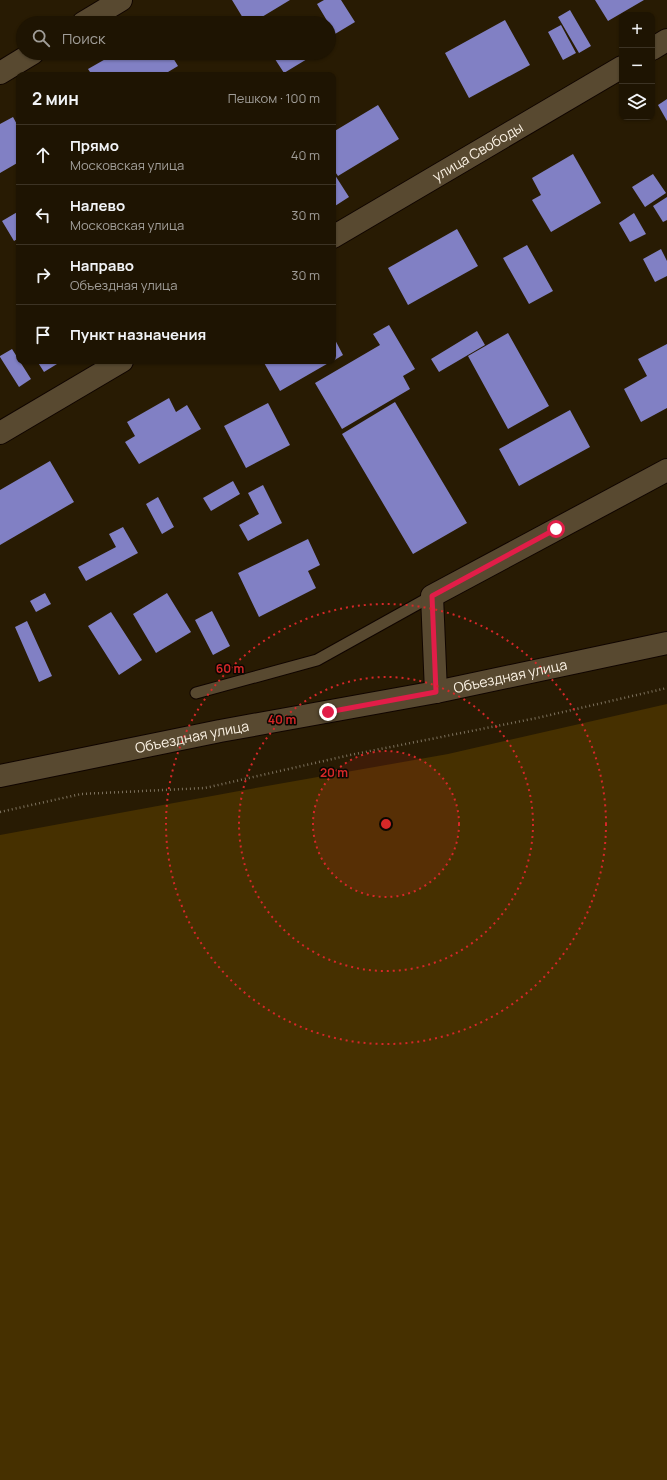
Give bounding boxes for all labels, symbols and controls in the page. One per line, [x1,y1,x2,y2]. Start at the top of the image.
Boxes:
map controls [619,12,655,120]
button: + [619,12,655,48]
search box [16,16,336,60]
icon: search [30,27,52,49]
text: Поиск [62,28,106,49]
button: − [619,48,655,84]
button: layers [619,84,655,120]
text: 2 мин [32,87,79,110]
text: Пешком · 100 m [228,89,320,107]
street label: улица Свободы [429,117,527,186]
text: Прямо [70,135,119,156]
icon: ahead [32,144,54,166]
text: 40 m [291,146,320,164]
text: Московская улица [70,156,184,174]
text: Налево [70,195,125,216]
icon: left [32,204,54,226]
text: 30 m [291,206,320,224]
text: Московская улица [70,216,184,234]
text: Направо [70,255,134,276]
icon: right [32,264,54,286]
text: 30 m [291,266,320,284]
text: Объездная улица [70,276,177,294]
icon: arrive [32,324,54,346]
text: Пункт назначения [70,324,206,345]
route start [547,520,565,538]
street label: Объездная улица [452,654,569,697]
text: 60 m [216,660,244,677]
route end [319,703,337,721]
text: 40 m [268,711,296,728]
street label: Объездная улица [133,716,250,757]
text: 20 m [320,764,348,781]
centre of rings [379,817,393,831]

